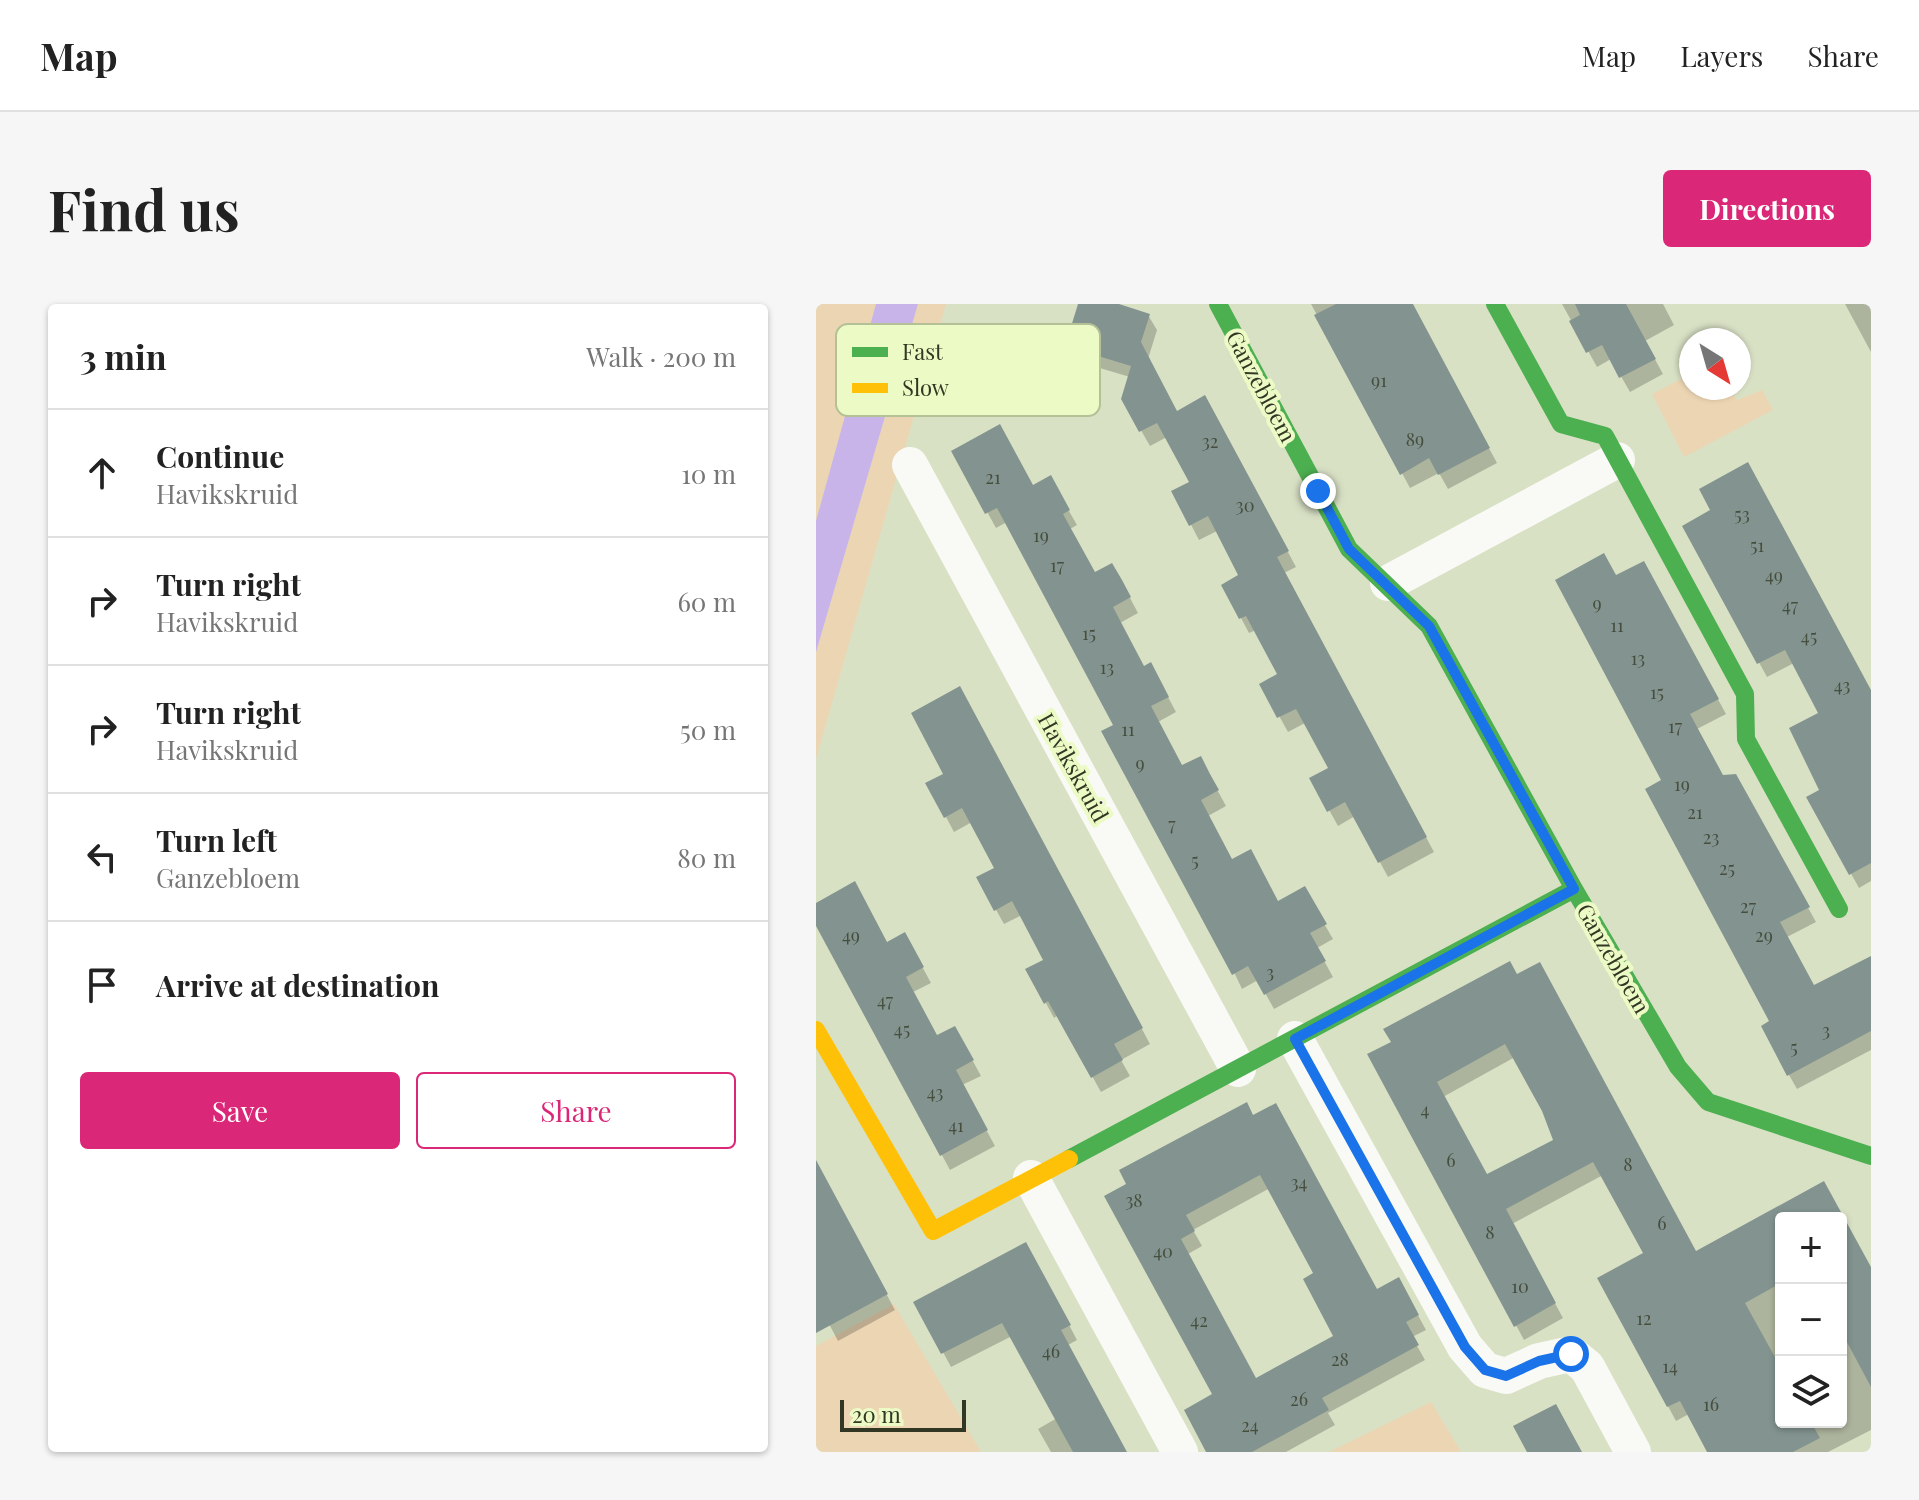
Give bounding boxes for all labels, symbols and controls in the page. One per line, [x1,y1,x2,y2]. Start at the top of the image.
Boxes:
text: Map [40,30,117,81]
text: Map [1582,37,1636,74]
text: Layers [1680,37,1763,74]
text: Share [1807,37,1879,74]
button: Directions [1663,170,1871,247]
text: Find us [48,171,240,246]
legend [836,324,1100,416]
street label: Ganzebloem [1220,325,1304,447]
north arrow [1679,328,1751,400]
text: 3 min [80,333,167,379]
text: Fast [902,336,944,366]
text: Walk · 200 m [586,339,736,374]
house number: 91 [1371,368,1387,392]
text: Slow [902,372,949,402]
house number: 89 [1406,427,1424,451]
house number: 32 [1202,429,1218,453]
text: Continue [156,436,284,476]
icon: ahead [80,451,124,495]
text: 10 m [681,456,736,491]
house number: 21 [985,465,1001,489]
route end [1300,473,1336,509]
text: Havikskruid [156,476,298,511]
house number: 30 [1236,493,1254,517]
house number: 53 [1734,502,1750,526]
house number: 19 [1033,523,1049,547]
house number: 51 [1750,533,1764,557]
house number: 17 [1050,553,1065,577]
house number: 49 [1765,563,1783,587]
text: Turn right [156,564,301,604]
icon: right [80,579,124,623]
text: 60 m [677,584,736,619]
house number: 9 [1592,591,1602,615]
house number: 47 [1782,593,1799,617]
text: Havikskruid [156,604,298,639]
house number: 11 [1610,613,1624,637]
house number: 15 [1082,621,1096,645]
house number: 45 [1801,624,1817,648]
house number: 13 [1631,646,1645,670]
house number: 13 [1100,655,1114,679]
house number: 43 [1834,673,1850,697]
house number: 15 [1650,680,1664,704]
text: Turn right [156,692,301,732]
icon: right [80,707,124,751]
street label: Havikskruid [1032,707,1116,827]
text: 50 m [680,712,736,747]
house number: 17 [1668,714,1683,738]
house number: 11 [1121,717,1135,741]
text: Havikskruid [156,732,298,767]
house number: 9 [1135,751,1145,775]
house number: 19 [1674,772,1690,796]
house number: 21 [1687,800,1703,824]
house number: 7 [1168,812,1176,836]
text: Turn left [156,820,277,860]
house number: 23 [1703,825,1719,849]
icon: left [80,835,124,879]
text: 80 m [677,840,736,875]
house number: 5 [1191,848,1199,872]
house number: 25 [1719,856,1735,880]
text: Ganzebloem [156,860,300,895]
house number: 27 [1740,894,1757,918]
street label: Ganzebloem [1571,898,1658,1019]
house number: 49 [842,923,860,947]
house number: 29 [1755,923,1773,947]
house number: 3 [1266,960,1274,984]
icon: arrive [80,963,124,1007]
text: Arrive at destination [156,965,439,1005]
house number: 47 [877,988,894,1012]
house number: 45 [894,1017,910,1041]
house number: 3 [1822,1018,1830,1042]
house number: 5 [1790,1035,1798,1059]
button: Save [80,1072,400,1149]
button: Share [416,1072,736,1149]
house number: 43 [927,1080,943,1104]
house number: 4 [1421,1097,1430,1121]
house number: 41 [948,1113,964,1137]
house number: 6 [1446,1148,1456,1172]
house number: 8 [1623,1152,1633,1176]
house number: 34 [1290,1170,1308,1194]
house number: 38 [1125,1188,1143,1212]
house number: 6 [1657,1211,1667,1235]
map controls [1775,1212,1847,1428]
button: + [1775,1212,1847,1284]
house number: 8 [1485,1220,1495,1244]
house number: 40 [1153,1239,1173,1263]
house number: 10 [1511,1274,1529,1298]
button: − [1775,1284,1847,1356]
house number: 12 [1636,1306,1652,1330]
house number: 42 [1190,1308,1208,1332]
route start [1553,1336,1589,1372]
house number: 46 [1042,1339,1060,1363]
house number: 28 [1331,1347,1349,1371]
house number: 14 [1662,1354,1678,1378]
button: layers [1775,1356,1847,1428]
house number: 26 [1290,1387,1308,1411]
house number: 16 [1703,1392,1719,1416]
scale bar [840,1396,966,1432]
text: 20 m [852,1399,901,1429]
house number: 24 [1241,1413,1259,1437]

